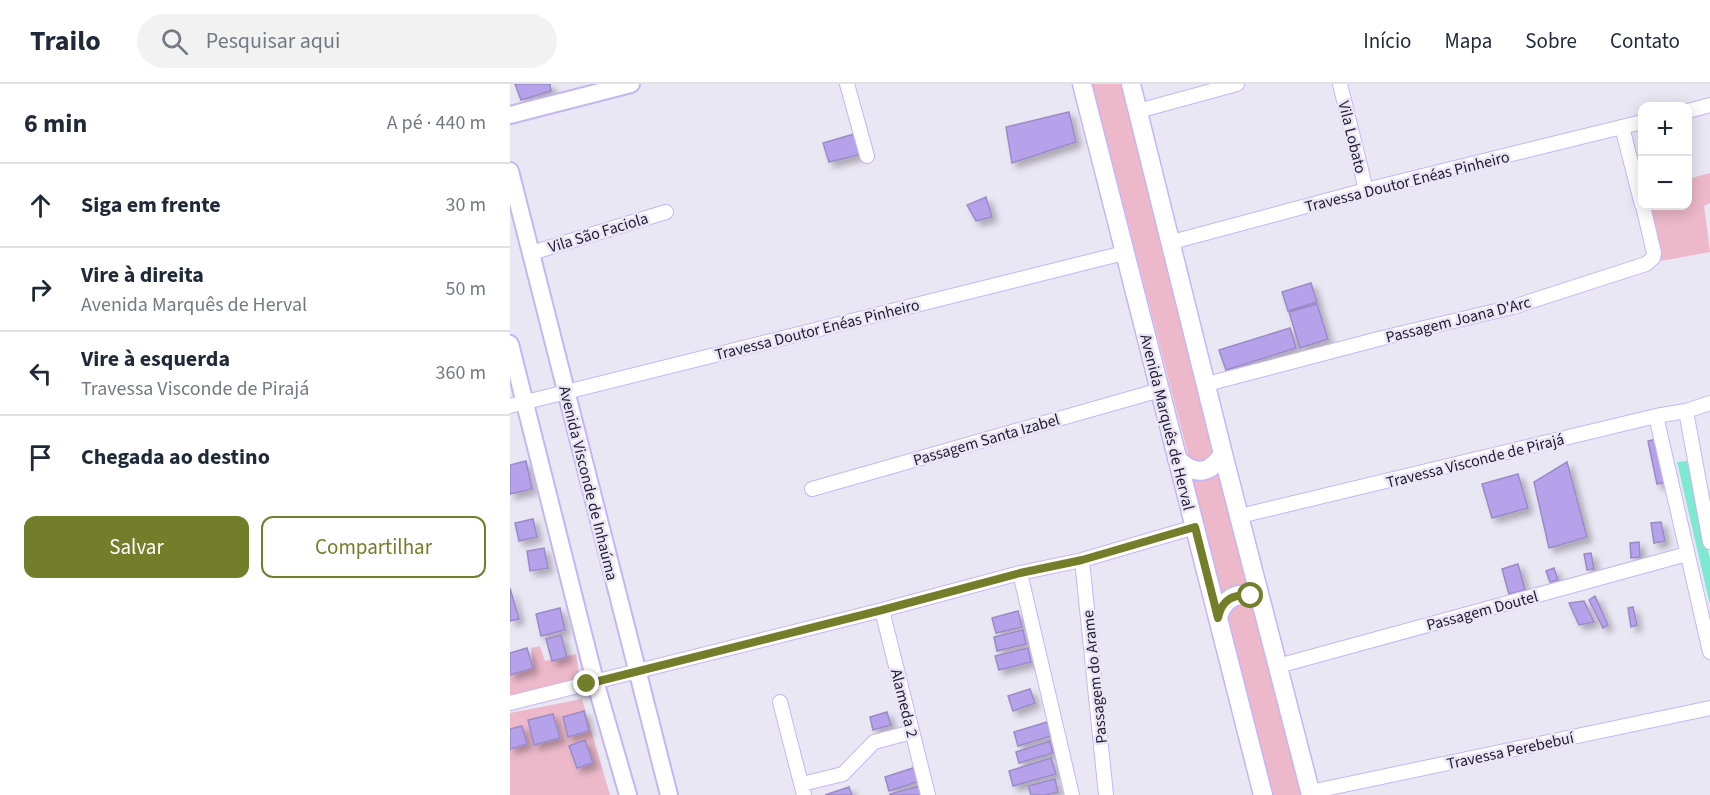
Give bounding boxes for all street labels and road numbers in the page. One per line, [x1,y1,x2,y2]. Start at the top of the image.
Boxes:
street label: Vila Lobato [1332,99,1372,176]
street label: Travessa Doutor Enéas Pinheiro [1303,146,1512,218]
street label: Vila São Faciola [546,207,651,259]
street label: Passagem Joana D'Arc [1383,291,1533,349]
street label: Travessa Doutor Enéas Pinheiro [713,294,922,366]
street label: Avenida Marquês de Herval [1134,332,1200,513]
street label: Avenida Visconde de Inhaúma [553,384,623,583]
street label: Passagem Santa Izabel [910,409,1062,471]
street label: Travessa Visconde de Pirajá [1384,428,1567,494]
street label: Passagem Doutel [1424,586,1540,636]
street label: Passagem do Arame [1077,609,1113,745]
street label: Alameda 2 [885,667,923,740]
street label: Travessa Perebebuí [1445,727,1577,775]

